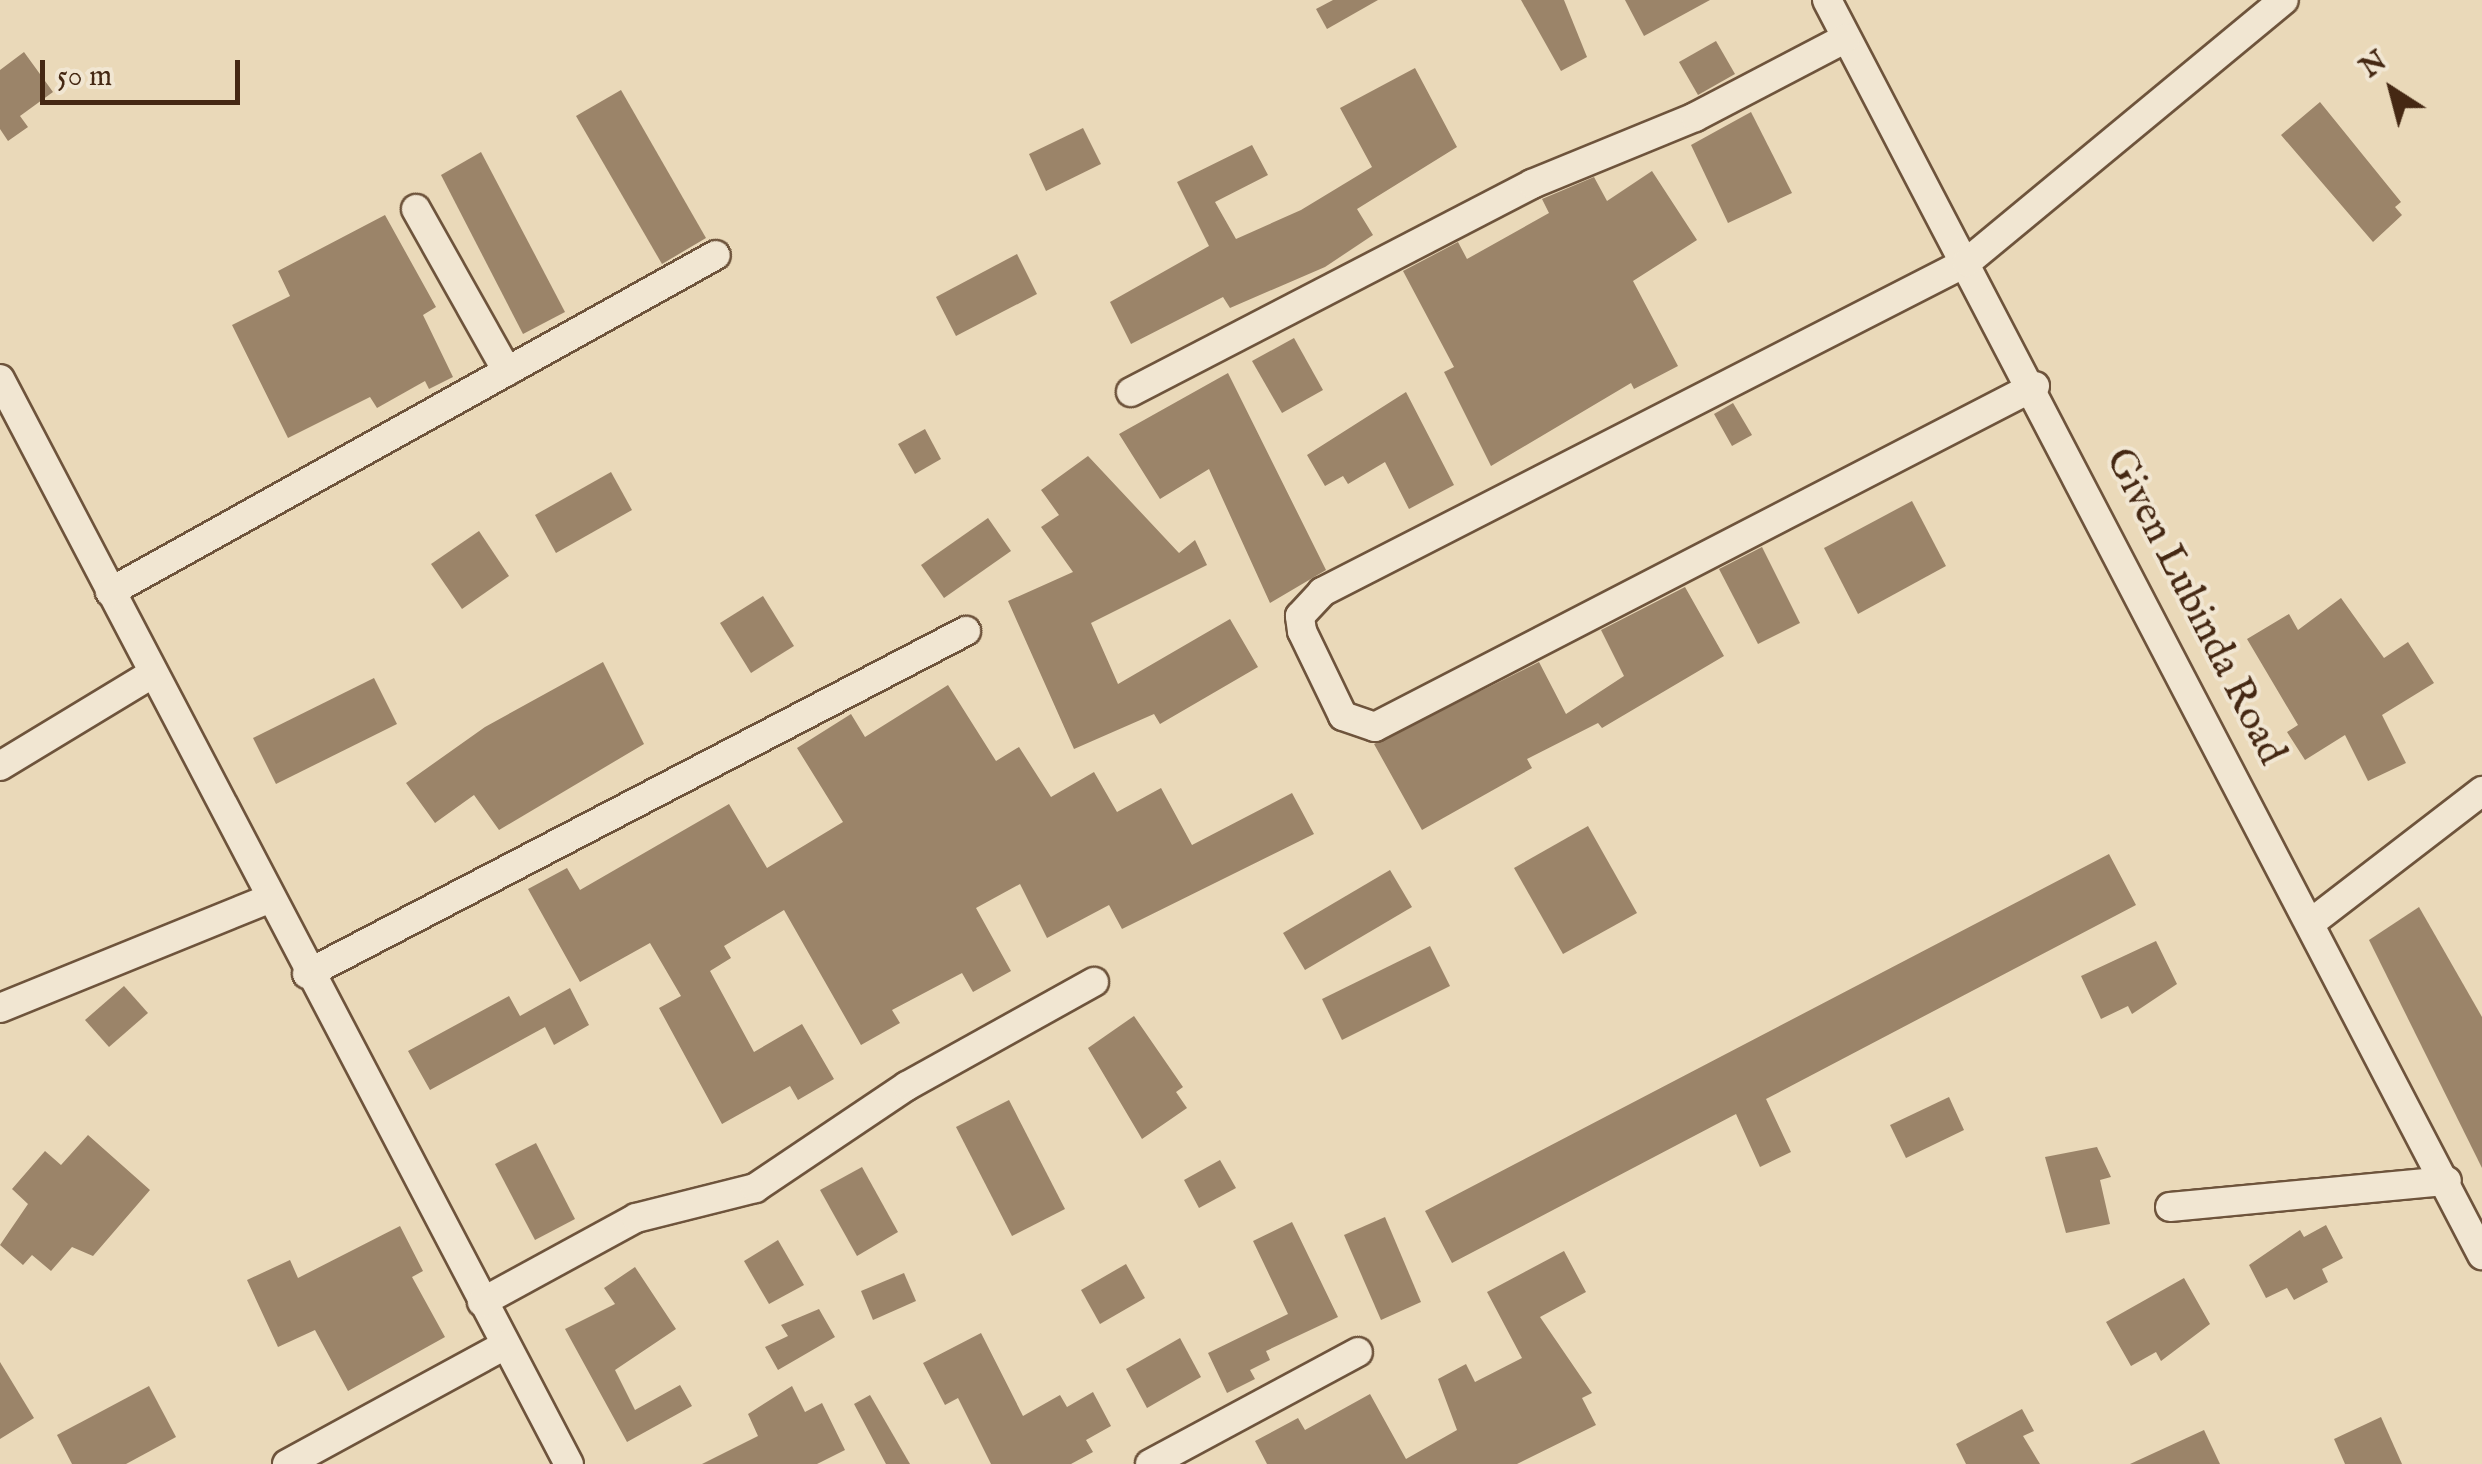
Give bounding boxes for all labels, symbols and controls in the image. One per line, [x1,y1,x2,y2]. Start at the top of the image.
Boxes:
scale bar [45,40,245,102]
north arrow [2342,40,2442,140]
text: N [2354,44,2394,87]
text: 50 m [57,58,112,96]
street label: Given Lubinda Road [2094,441,2294,773]

